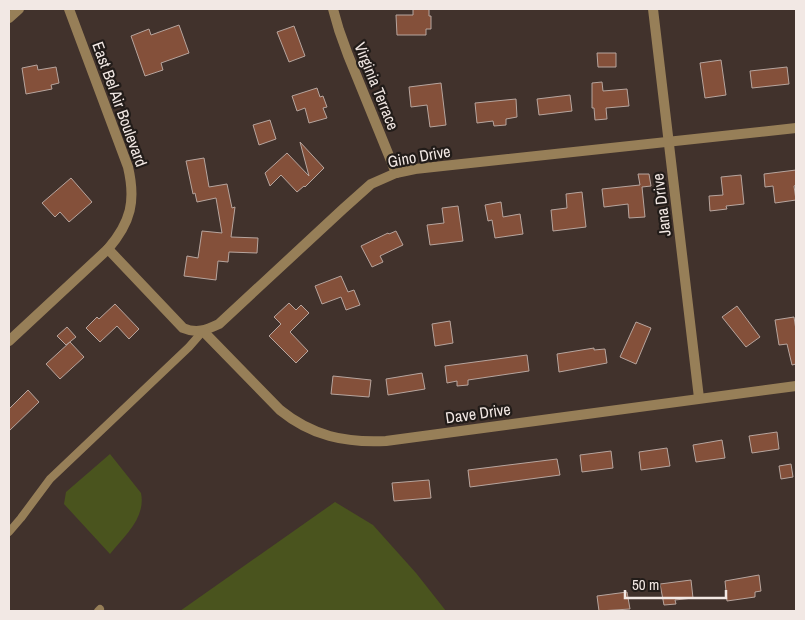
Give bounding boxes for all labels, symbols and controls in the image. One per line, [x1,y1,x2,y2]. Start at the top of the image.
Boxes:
street label: East Bel Air Boulevard [87,39,153,169]
street label: Virginia Terrace [349,39,405,133]
street label: Gino Drive [386,140,452,172]
street label: Jana Drive [646,172,676,238]
street label: Dave Drive [444,398,512,428]
scale bar [625,568,726,600]
text: 50 m [632,574,659,595]

